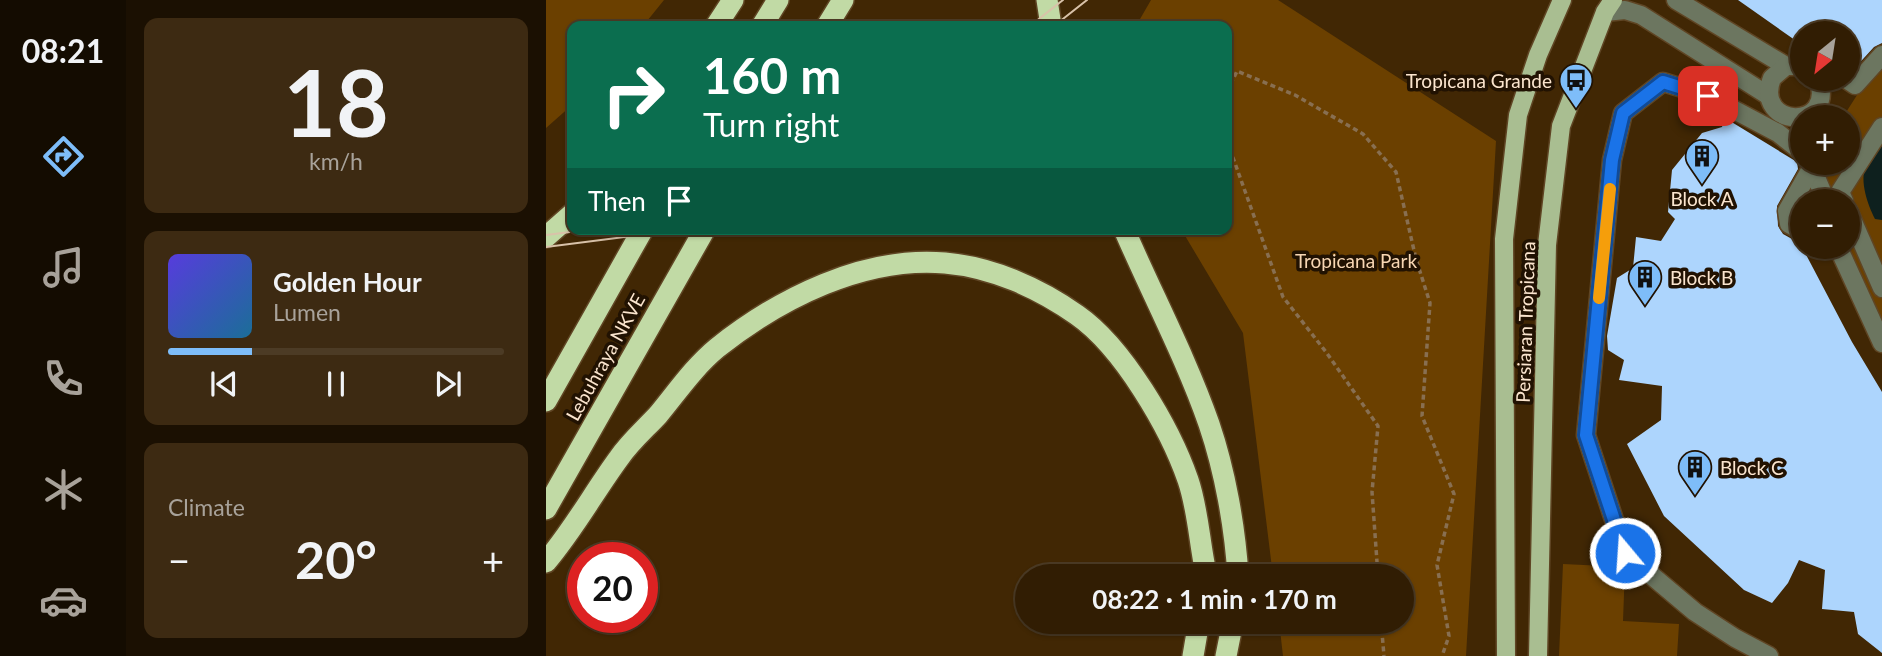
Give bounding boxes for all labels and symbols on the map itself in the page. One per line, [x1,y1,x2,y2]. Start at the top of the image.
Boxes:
north arrow [1790,21,1860,91]
bus stop icon: Tropicana Grande [1557,61,1595,110]
pin [1678,66,1738,126]
place label: Tropicana Grande [1406,69,1552,92]
building icon: Block A [1683,137,1721,186]
place label: Block A [1670,187,1734,210]
street label: Persiaran Tropicana [1511,241,1539,403]
park label: Tropicana Park [1295,249,1417,272]
building icon: Block B [1626,258,1664,307]
place label: Block B [1670,266,1733,289]
street label: Lebuhraya NKVE [561,289,649,425]
building icon: Block C [1676,448,1714,497]
place label: Block C [1720,456,1784,479]
position arrow [1588,516,1662,590]
speed limit sign: 20 [567,542,658,633]

